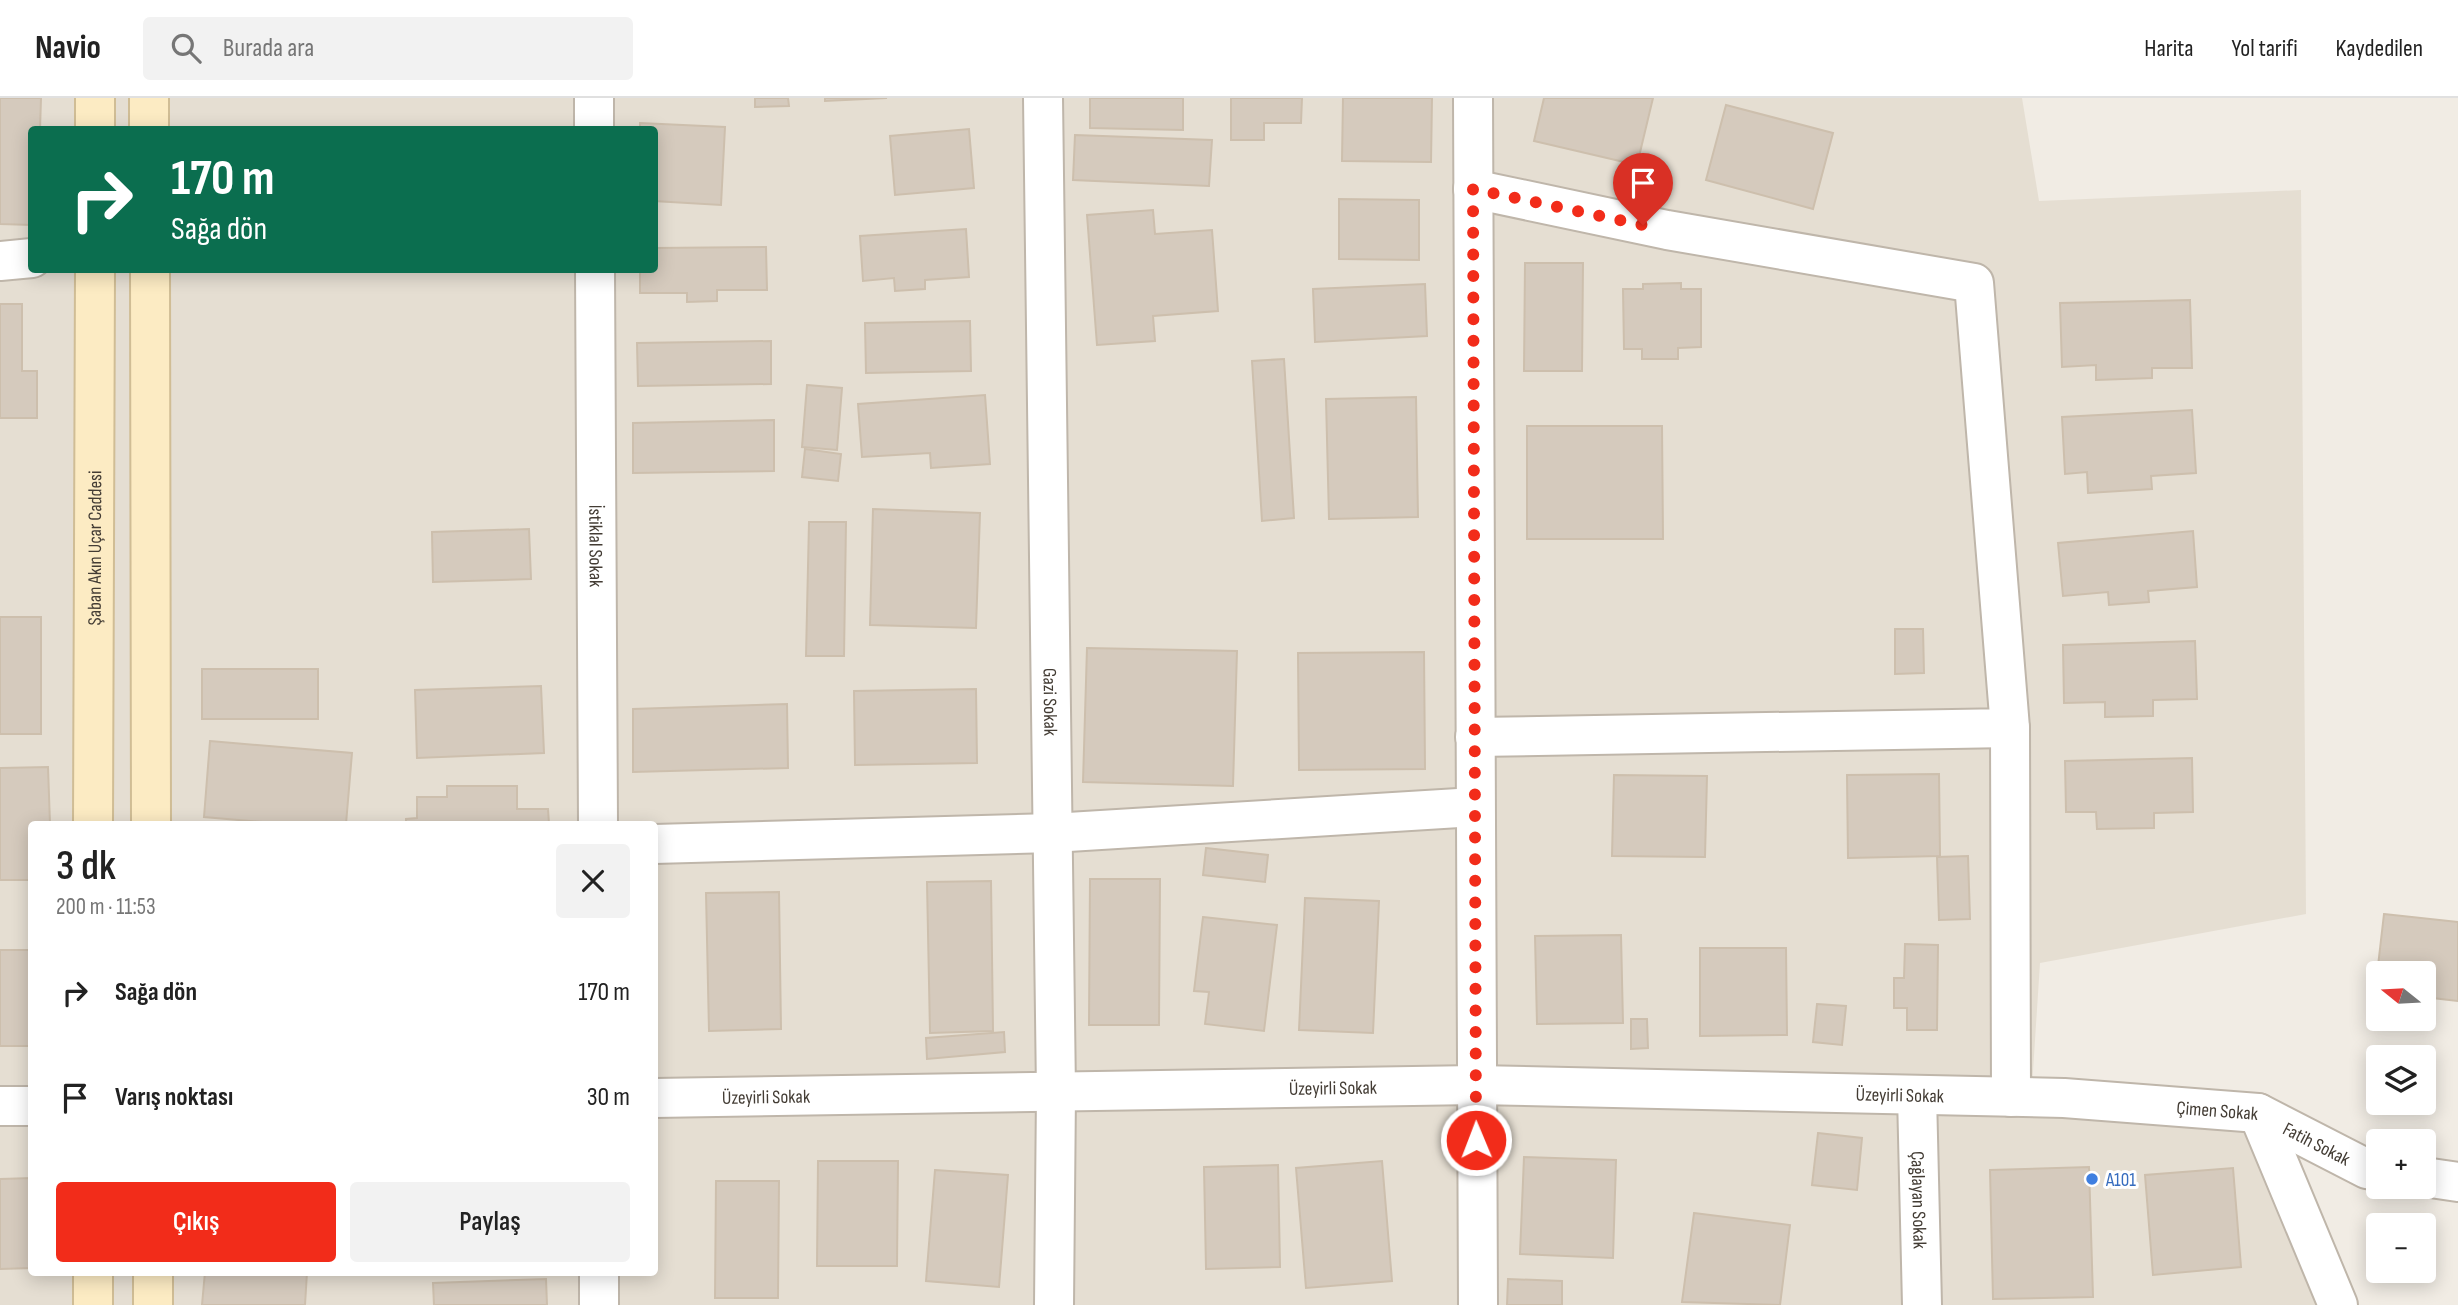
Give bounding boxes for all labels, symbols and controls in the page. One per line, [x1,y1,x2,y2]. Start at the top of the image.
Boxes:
search box [143,17,633,80]
text: Navio [35,28,101,68]
icon: search [167,29,205,67]
text: Burada ara [223,33,314,64]
text: Harita [2144,34,2194,63]
text: Yol tarifi [2232,34,2298,63]
text: Kaydedilen [2336,34,2423,63]
text: 170 m [171,150,275,209]
pin [1613,153,1673,225]
icon: right [56,154,147,245]
icon: arrive [1624,164,1662,202]
text: Sağa dön [171,210,267,249]
street label: Şaban Akın Uçar Caddesi [84,471,107,626]
street label: İstiklal Sokak [583,505,607,588]
street label: Gazi Sokak [1037,668,1061,737]
text: 3 dk [56,841,116,892]
button: close [556,844,630,918]
text: 200 m · 11:53 [56,893,156,921]
north arrow [2366,961,2436,1031]
map controls [2366,961,2436,1283]
icon: right [56,974,94,1012]
text: Sağa dön [115,977,197,1008]
text: 170 m [578,977,630,1008]
button: layers [2366,1045,2436,1115]
street label: Üzeyirli Sokak [1289,1077,1378,1101]
icon: arrive [56,1079,94,1117]
text: Varış noktası [115,1082,233,1113]
text: 30 m [587,1082,630,1113]
street label: Üzeyirli Sokak [1855,1083,1945,1108]
street label: Üzeyirli Sokak [722,1086,811,1110]
street label: Çimen Sokak [2176,1097,2260,1126]
position arrow [1439,1103,1513,1177]
street label: Fatih Sokak [2279,1118,2354,1172]
button: + [2366,1129,2436,1199]
street label: Çağlayan Sokak [1905,1151,1931,1250]
place label: A101 [2105,1169,2136,1192]
marker: A101 [2084,1171,2100,1187]
button: Çıkış [56,1182,336,1262]
button: Paylaş [350,1182,630,1262]
button: − [2366,1213,2436,1283]

